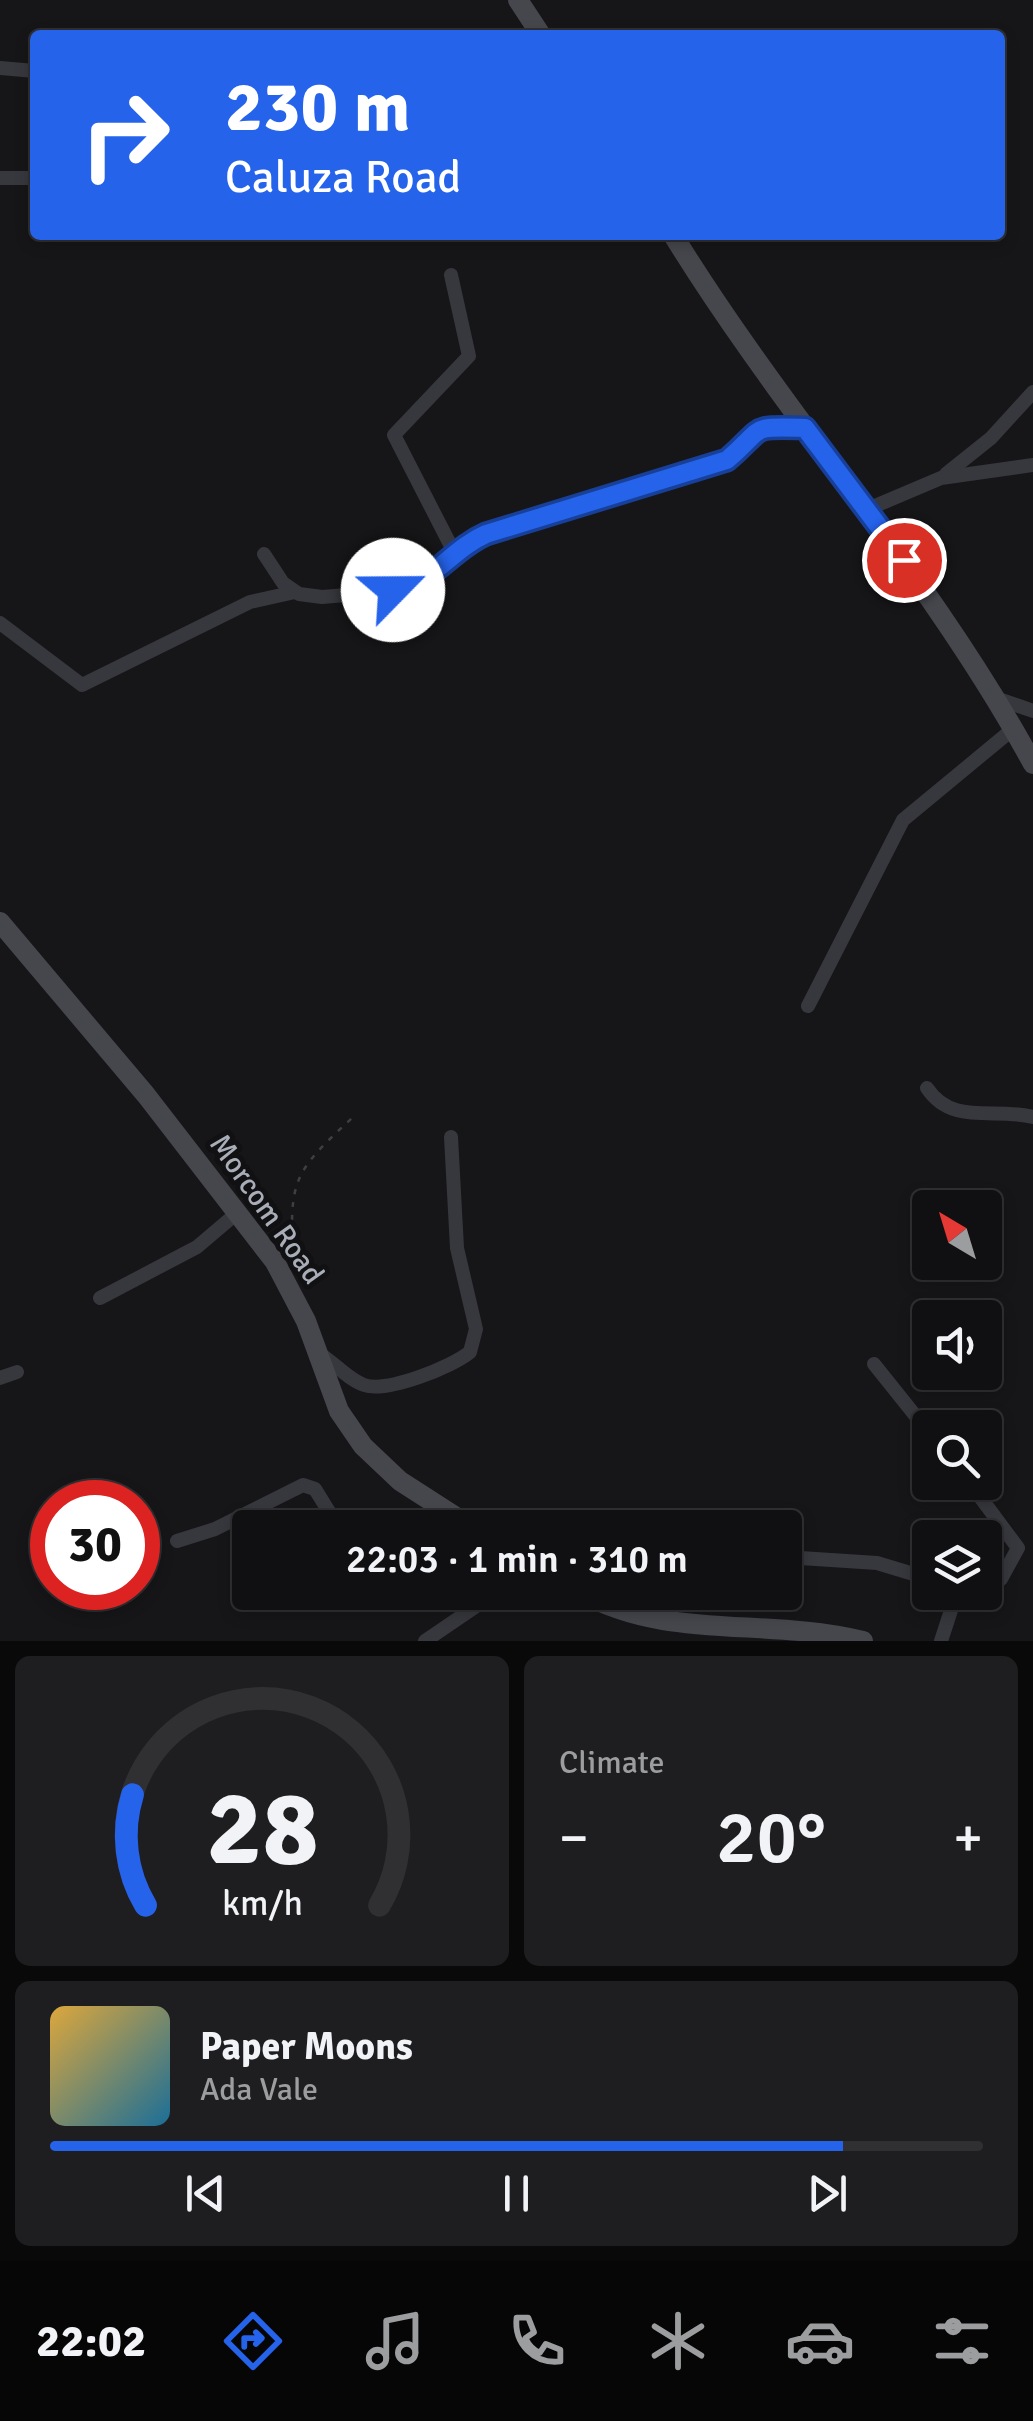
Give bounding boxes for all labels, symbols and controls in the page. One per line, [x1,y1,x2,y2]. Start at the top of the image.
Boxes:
text: 230 m [225,64,410,150]
icon: right [60,70,190,200]
text: Caluza Road [225,150,461,205]
pin [862,518,947,603]
icon: arrive [877,533,932,588]
position arrow [341,538,445,642]
street label: Morcom Road [201,1127,332,1291]
north arrow [912,1190,1002,1280]
map controls [912,1190,1002,1610]
button: sound [912,1300,1002,1390]
button: search [912,1410,1002,1500]
speed limit sign: 30 [30,1480,160,1610]
button: layers [912,1520,1002,1610]
text: 22:03 · 1 min · 310 m [346,1536,688,1583]
text: Climate [559,1743,665,1782]
text: 28 [206,1765,318,1893]
text: 20° [716,1791,826,1884]
text: − [559,1804,589,1872]
text: + [953,1804,983,1872]
text: km/h [222,1881,302,1925]
text: Paper Moons [200,2023,413,2070]
text: Ada Vale [200,2070,318,2109]
icon: previous [178,2166,233,2221]
icon: pause [489,2166,544,2221]
icon: next [800,2166,855,2221]
icon: directions [218,2306,288,2376]
icon: music [360,2306,430,2376]
icon: phone [502,2306,572,2376]
icon: climate [643,2306,713,2376]
icon: car [785,2306,855,2376]
icon: filters [927,2306,997,2376]
text: 22:02 [36,2314,146,2369]

